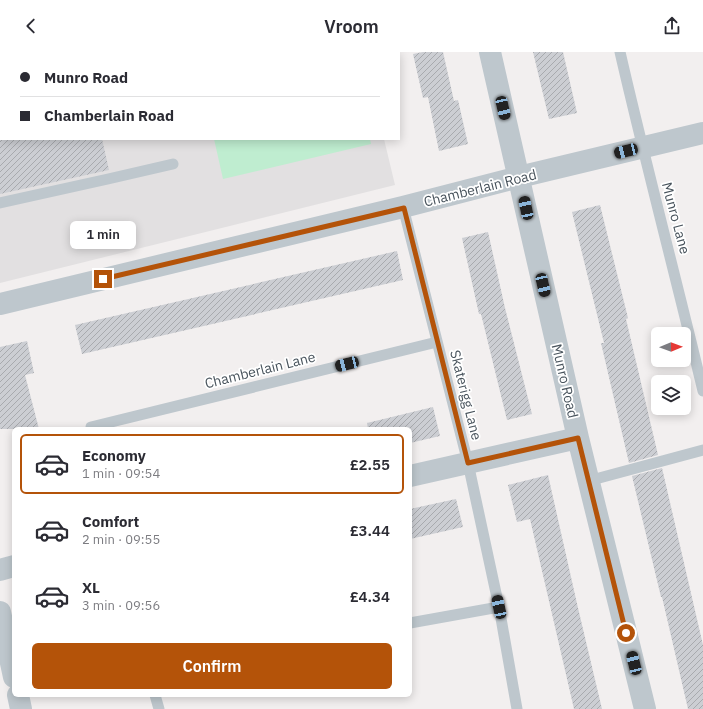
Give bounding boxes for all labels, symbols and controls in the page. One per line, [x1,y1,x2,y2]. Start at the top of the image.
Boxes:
icon: back [20,15,42,37]
text: Vroom [324,15,379,38]
icon: share [661,15,683,37]
text: Munro Road [44,68,128,87]
car [494,95,512,121]
text: Chamberlain Road [44,106,174,125]
car [613,142,639,160]
street label: Chamberlain Road [422,165,538,211]
street label: Munro Lane [658,180,694,256]
car [518,195,534,221]
callout: 1 min [70,221,136,249]
text: 1 min [86,226,120,243]
route end [94,270,112,288]
car [534,272,552,298]
north arrow [651,327,691,367]
map controls [651,327,691,415]
street label: Munro Road [548,342,582,420]
street label: Chamberlain Lane [203,347,318,392]
street label: Skaterigg Lane [446,348,486,442]
car [334,355,360,373]
button: layers [651,375,691,415]
icon: car [34,446,70,482]
text: Economy [82,446,146,465]
text: £2.55 [350,455,390,474]
text: 1 min · 09:54 [82,465,160,482]
icon: car [34,512,70,548]
text: Comfort [82,512,139,531]
text: £3.44 [350,521,390,540]
text: 2 min · 09:55 [82,531,160,548]
icon: car [34,578,70,614]
text: XL [82,578,100,597]
text: £4.34 [350,587,390,606]
car [491,594,507,620]
text: 3 min · 09:56 [82,597,160,614]
route start [617,624,635,642]
button: Confirm [32,643,392,689]
car [625,650,643,676]

